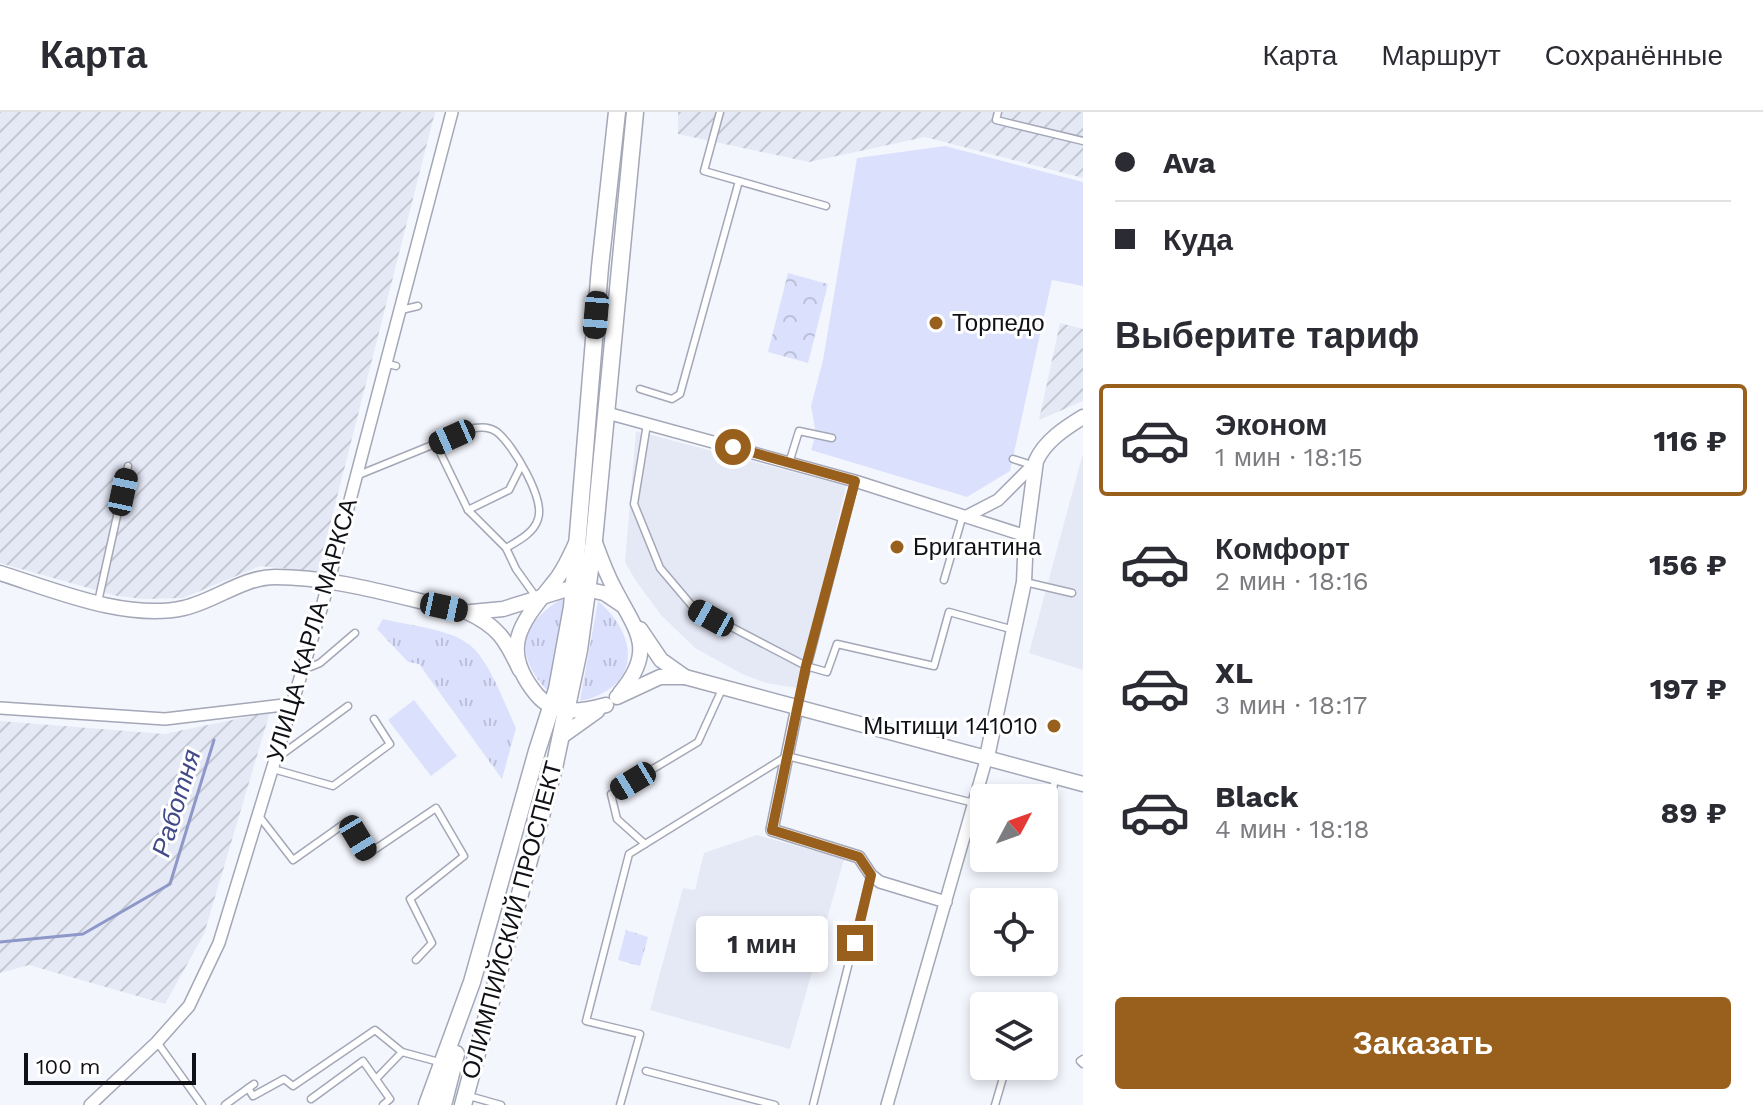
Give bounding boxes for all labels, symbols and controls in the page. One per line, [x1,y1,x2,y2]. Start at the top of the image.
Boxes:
text: Карта [40,33,147,77]
text: Карта [1262,39,1337,72]
text: Маршрут [1381,39,1501,72]
text: Сохранённые [1545,39,1723,72]
text: Ava [1163,145,1216,180]
text: Куда [1163,222,1233,257]
car [582,290,610,340]
place label: Торпедо [952,309,1045,337]
marker: Торпедо [927,314,945,332]
text: Выберите тариф [1115,315,1419,357]
icon: car [1119,404,1191,476]
text: Эконом [1215,407,1328,442]
car [425,416,479,458]
text: 116 ₽ [1653,423,1727,458]
route start [715,429,751,465]
text: 1 мин · 18:15 [1215,442,1363,472]
car [106,466,140,518]
street label: УЛИЦА КАРЛА МАРКСА [261,495,363,765]
icon: car [1119,528,1191,600]
text: Комфорт [1215,531,1350,566]
place label: Бригантина [913,533,1042,561]
marker: Бригантина [888,538,906,556]
text: 156 ₽ [1649,547,1727,582]
text: 2 мин · 18:16 [1215,566,1369,596]
car [418,590,470,624]
car [684,596,738,640]
icon: car [1119,652,1191,724]
text: XL [1215,655,1253,690]
text: 197 ₽ [1650,671,1727,706]
text: 3 мин · 18:17 [1215,690,1367,720]
place label: Мытищи 141010 [863,712,1038,740]
marker: Мытищи 141010 [1045,717,1063,735]
water label: Работня [145,746,207,860]
street label: ОЛИМПИЙСКИЙ ПРОСПЕКТ [456,758,568,1082]
car [606,758,660,804]
icon: car [1119,776,1191,848]
text: Black [1215,779,1299,814]
north arrow [970,784,1058,872]
map controls [970,784,1058,1080]
text: 89 ₽ [1660,795,1727,830]
car [335,811,381,865]
text: 4 мин · 18:18 [1215,814,1370,844]
button: locate [970,888,1058,976]
callout: 1 мин [695,915,827,971]
route end [837,925,873,961]
text: 1 мин [727,929,797,959]
button: layers [970,992,1058,1080]
button: Заказать [1115,997,1731,1089]
scale bar [24,1049,196,1085]
text: 100 m [36,1054,100,1079]

